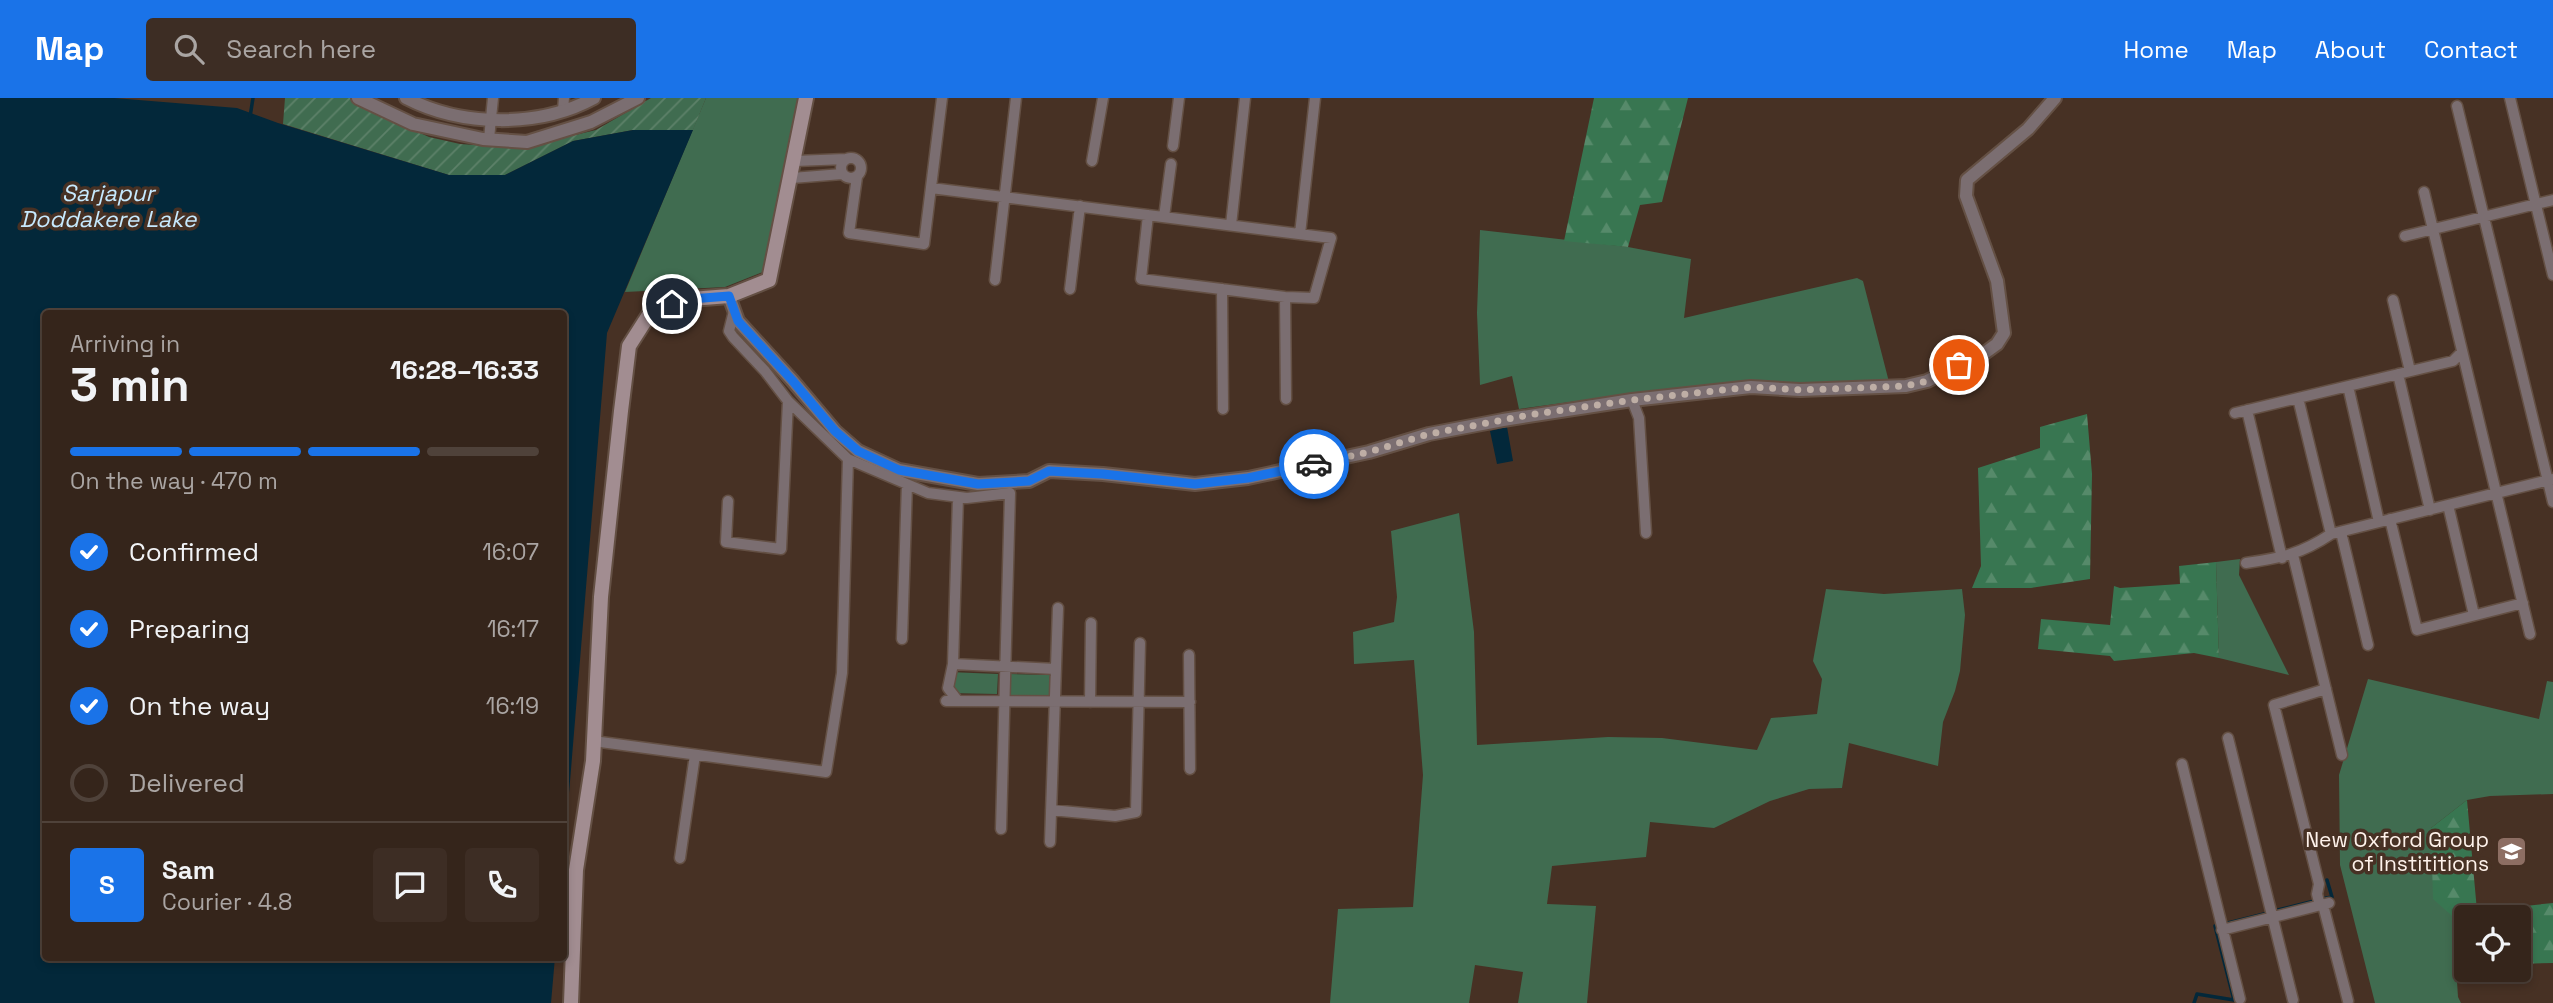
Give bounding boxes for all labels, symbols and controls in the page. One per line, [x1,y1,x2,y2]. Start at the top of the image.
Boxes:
search box [146,18,636,81]
text: Map [35,28,104,70]
icon: search [170,30,208,68]
text: Search here [226,32,376,66]
text: Home [2123,34,2189,65]
text: Map [2227,34,2277,65]
text: About [2315,34,2386,65]
text: Contact [2424,34,2518,65]
water label: Sarjapur Doddakere Lake [20,178,198,234]
pin [642,274,702,334]
icon: home [653,285,691,323]
text: Arriving in [70,329,180,359]
pin [1929,335,1989,395]
icon: bag [1940,346,1978,384]
text: 16:28–16:33 [390,353,539,387]
text: 3 min [70,356,190,414]
courier [1279,429,1349,499]
icon: car [1295,445,1333,483]
text: On the way · 470 m [70,466,278,496]
icon: check [70,533,108,571]
text: Confirmed [129,535,259,569]
text: 16:07 [482,537,539,567]
icon: check [70,610,108,648]
text: Preparing [129,612,250,646]
text: 16:17 [487,614,539,644]
icon: check [70,687,108,725]
text: On the way [129,689,270,723]
text: 16:19 [486,691,539,721]
text: Delivered [129,766,245,800]
place label: New Oxford Group of Instititions [2305,826,2489,877]
school or university icon: New Oxford Group of Instititions [2495,835,2529,869]
button: chat [373,848,447,922]
button: phone [465,848,539,922]
text: Sam [162,853,215,887]
text: S [99,868,115,902]
text: Courier · 4.8 [162,887,292,917]
map controls [2454,905,2531,982]
button: locate [2454,905,2531,982]

